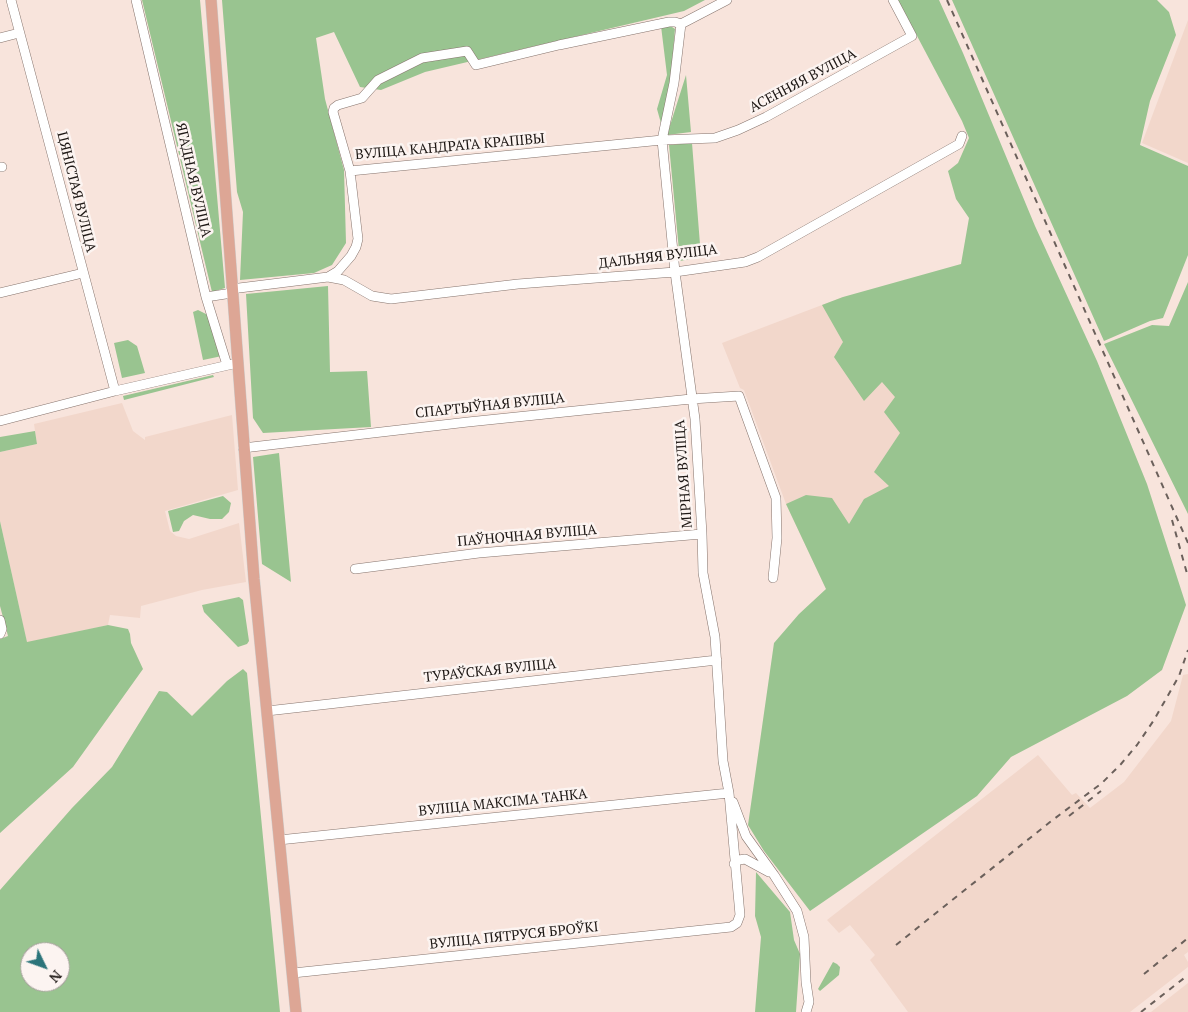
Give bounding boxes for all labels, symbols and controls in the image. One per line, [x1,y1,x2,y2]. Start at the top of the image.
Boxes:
street label: АСЕННЯЯ ВУЛІЦА [747,46,859,116]
street label: ЯГАДНАЯ ВУЛІЦА [172,121,214,239]
street label: ЦЯНІСТАЯ ВУЛІЦА [53,130,99,254]
street label: ВУЛІЦА КАНДРАТА КРАПІВЫ [354,130,546,164]
street label: ДАЛЬНЯЯ ВУЛІЦА [598,241,718,273]
street label: СПАРТЫЎНАЯ ВУЛІЦА [415,390,565,422]
street label: МІРНАЯ ВУЛІЦА [672,419,696,529]
street label: ПАЎНОЧНАЯ ВУЛІЦА [457,522,597,550]
street label: ТУРАЎСКАЯ ВУЛІЦА [423,656,557,686]
street label: ВУЛІЦА МАКСІМА ТАНКА [418,786,588,820]
street label: ВУЛІЦА ПЯТРУСЯ БРОЎКІ [429,919,599,953]
north arrow [20,942,70,992]
text: N [45,966,66,987]

